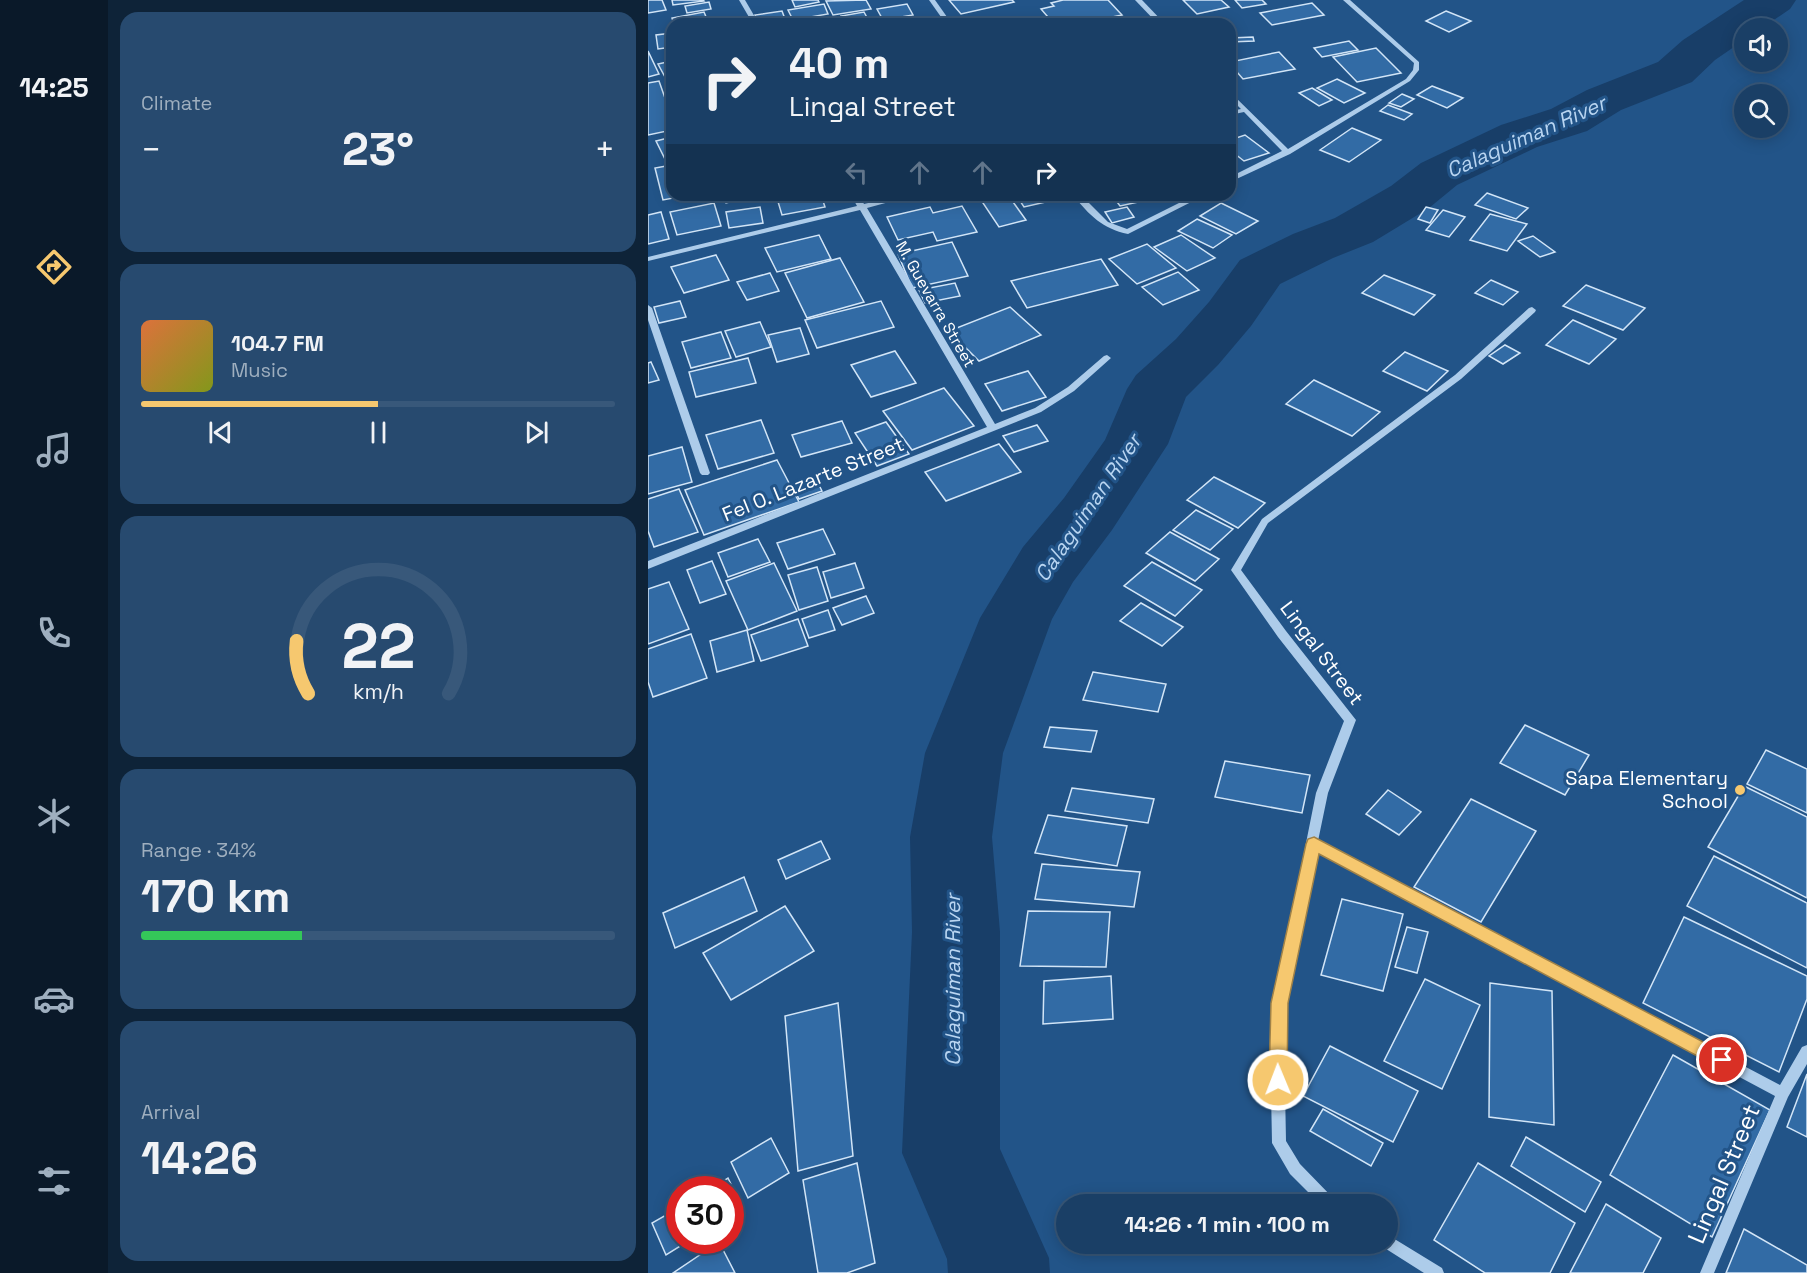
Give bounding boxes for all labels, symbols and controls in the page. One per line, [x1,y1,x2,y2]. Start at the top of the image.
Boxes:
map controls [1734,18,1788,138]
button: sound [1734,18,1788,72]
text: 40 m [789,37,889,90]
icon: right [690,42,768,120]
text: 14:25 [19,70,89,105]
button: search [1734,84,1788,138]
water label: Calaguiman River [1442,88,1612,184]
text: Lingal Street [789,89,956,124]
text: Climate [141,90,212,116]
text: 23° [342,121,414,178]
text: − [141,129,161,171]
text: + [595,129,615,171]
icon: left [840,156,873,189]
icon: ahead [903,156,936,189]
icon: ahead [966,156,999,189]
icon: right [1029,156,1062,189]
street label: M. Guevarra Street [891,237,980,371]
icon: directions [33,246,75,288]
text: 104.7 FM [231,329,324,357]
text: Music [231,357,288,383]
icon: previous [204,416,237,449]
icon: pause [362,416,395,449]
icon: next [520,416,553,449]
water label: Calaguiman River [1028,427,1148,587]
icon: music [33,429,75,471]
street label: Fel O. Lazarte Street [718,431,908,527]
street label: Lingal Street [1274,596,1370,710]
text: 22 [341,607,415,686]
icon: phone [33,612,75,654]
text: km/h [352,678,404,705]
place label: Sapa Elementary School [1565,765,1728,814]
marker: Sapa Elementary School [1733,783,1747,797]
icon: climate [33,795,75,837]
text: Range · 34% [141,837,256,863]
text: 170 km [141,868,291,925]
water label: Calaguiman River [939,892,966,1066]
icon: car [33,978,75,1020]
pin [1696,1034,1747,1085]
icon: arrive [1705,1043,1738,1076]
position arrow [1246,1048,1310,1112]
text: Arrival [141,1099,200,1125]
street label: Lingal Street [1680,1099,1767,1248]
text: 14:26 [141,1130,258,1187]
icon: filters [33,1160,75,1202]
speed limit sign: 30 [666,1176,744,1254]
text: 14:26 · 1 min · 100 m [1124,1210,1330,1238]

